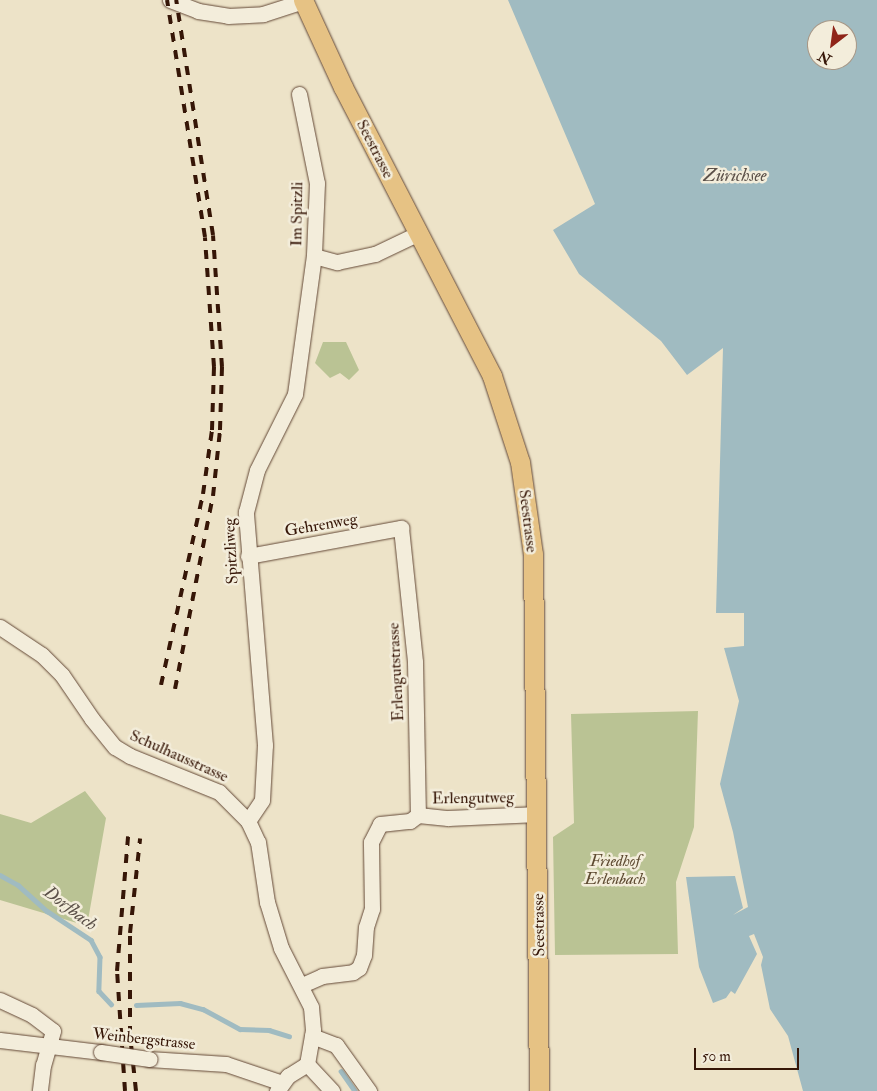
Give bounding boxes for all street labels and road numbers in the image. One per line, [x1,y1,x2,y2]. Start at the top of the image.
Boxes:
street label: Seestrasse [352,117,398,181]
street label: Im Spitzli [287,182,307,246]
street label: Seestrasse [515,488,541,554]
street label: Gehrenweg [283,509,359,541]
street label: Spitzliweg [220,517,242,585]
street label: Erlengutstrasse [384,622,408,722]
street label: Schulhausstrasse [127,726,231,786]
street label: Erlengutweg [432,788,514,808]
street label: Seestrasse [529,893,549,957]
street label: Weinbergstrasse [92,1024,196,1054]

